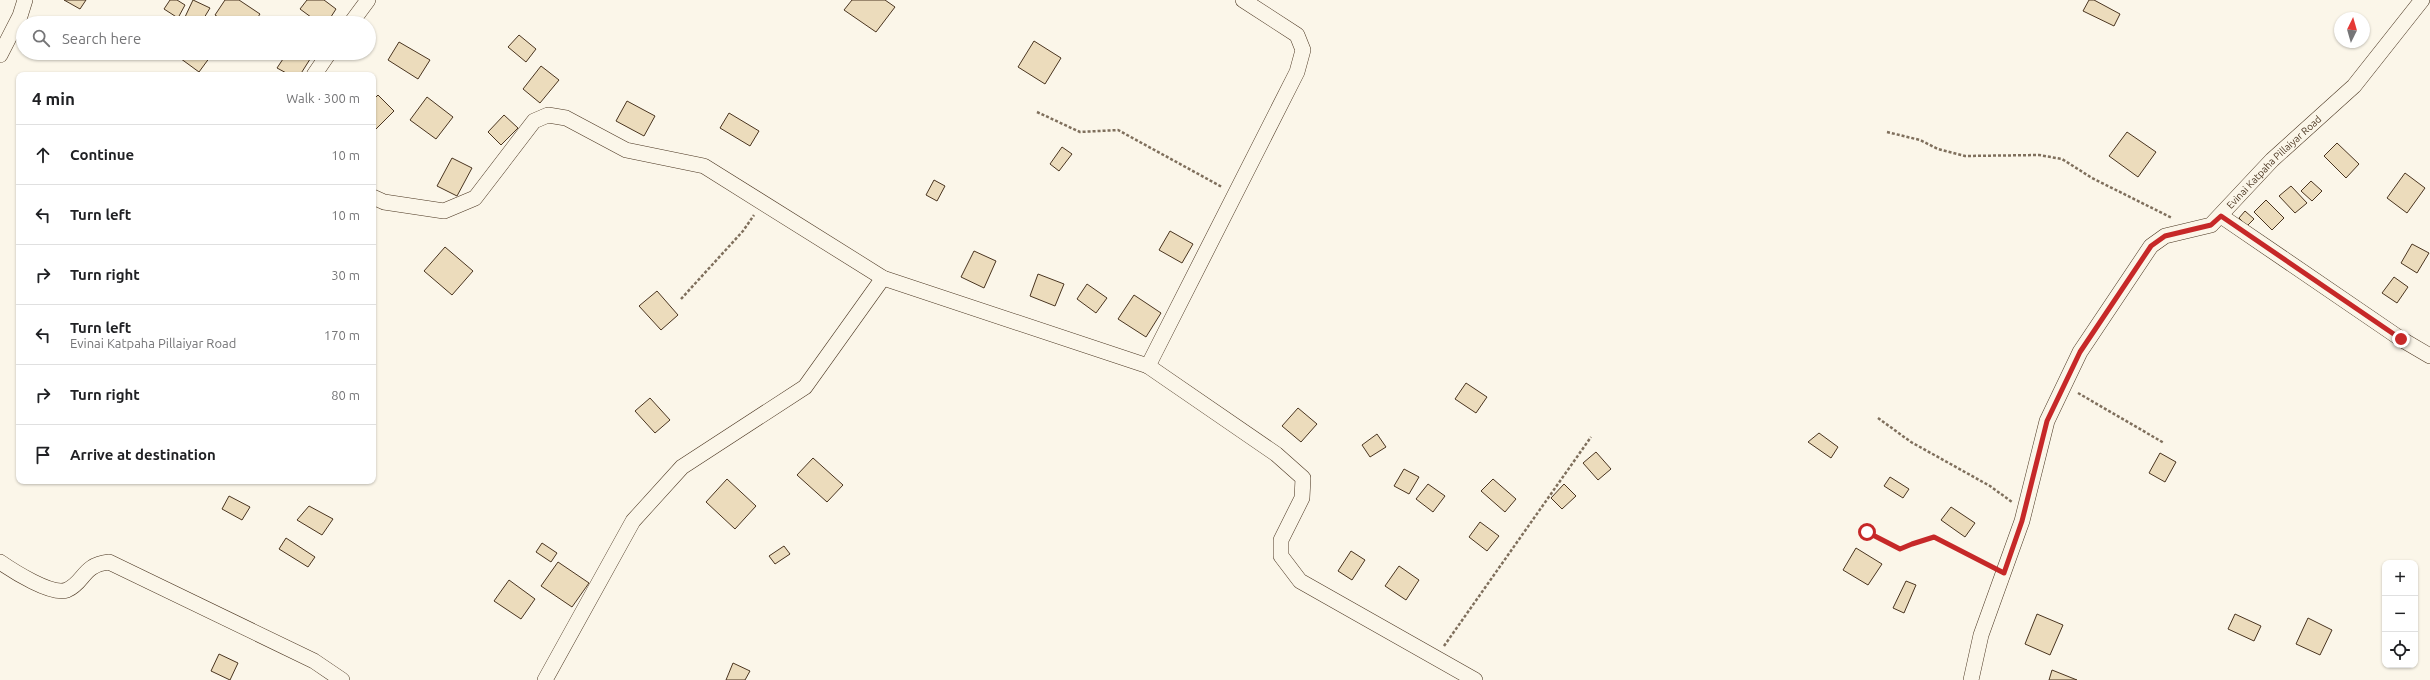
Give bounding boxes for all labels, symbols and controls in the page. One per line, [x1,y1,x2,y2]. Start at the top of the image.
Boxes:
north arrow [2334,12,2370,48]
search box [16,16,376,60]
icon: search [30,27,52,49]
text: Search here [62,30,141,47]
text: 4 min [32,89,75,108]
text: Walk · 300 m [286,91,360,105]
street label: Evinai Katpaha Pillaiyar Road [2224,113,2324,211]
icon: ahead [32,144,54,166]
text: Continue [70,146,134,163]
text: 10 m [331,148,360,162]
icon: left [32,204,54,226]
text: Turn left [70,206,131,223]
text: 10 m [331,208,360,222]
icon: right [32,264,54,286]
text: Turn right [70,266,140,283]
text: 30 m [331,268,360,282]
text: Turn left [70,319,131,336]
icon: left [32,324,54,346]
text: 170 m [324,328,360,342]
route end [2392,330,2410,348]
text: Evinai Katpaha Pillaiyar Road [70,336,236,350]
icon: right [32,384,54,406]
text: Turn right [70,386,140,403]
text: 80 m [331,388,360,402]
icon: arrive [32,444,54,466]
text: Arrive at destination [70,446,216,463]
route start [1858,523,1876,541]
map controls [2382,560,2418,668]
button: + [2382,560,2418,596]
button: − [2382,596,2418,632]
button: locate [2382,632,2418,668]

